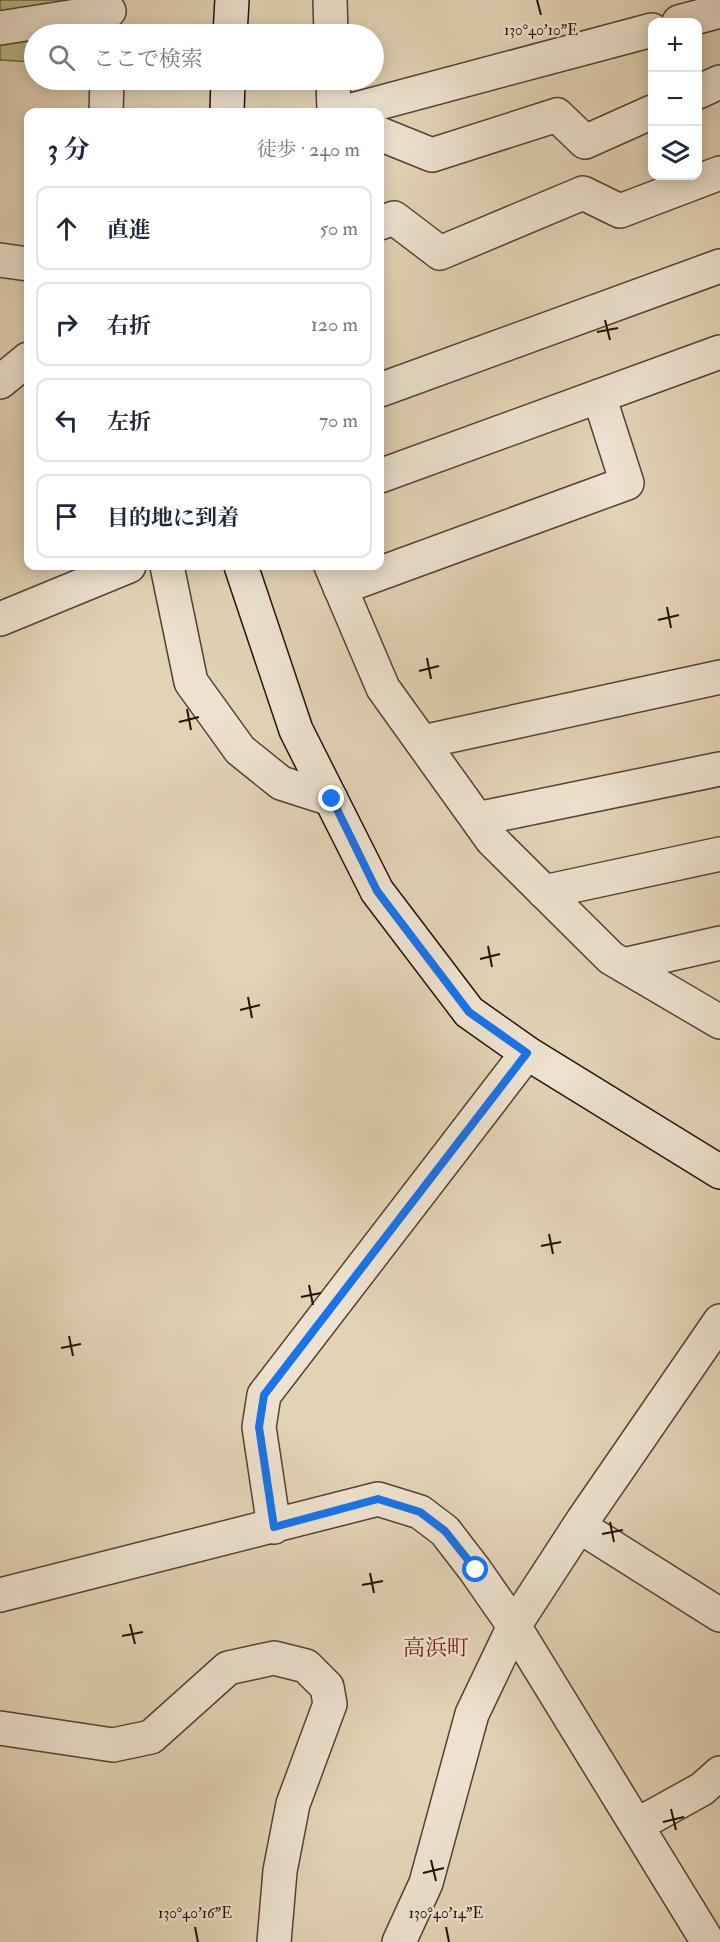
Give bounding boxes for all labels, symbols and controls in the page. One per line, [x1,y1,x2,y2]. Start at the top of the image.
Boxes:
map controls [648,18,702,180]
button: + [648,18,702,72]
text: 130°40'10"E [504,21,578,40]
search box [24,24,384,90]
icon: search [45,41,78,74]
text: ここで検索 [93,45,203,73]
button: − [648,72,702,126]
button: layers [648,126,702,180]
text: 3 分 [48,134,89,166]
text: 徒歩 · 240 m [257,137,360,162]
icon: ahead [50,212,83,245]
text: 直進 [107,216,151,244]
text: 50 m [319,216,358,241]
icon: right [50,308,83,341]
text: 右折 [107,312,151,340]
text: 120 m [311,312,358,337]
icon: left [50,404,83,437]
text: 左折 [107,408,151,436]
text: 70 m [319,408,358,433]
icon: arrive [50,500,83,533]
text: 目的地に到着 [107,504,239,532]
route end [318,785,344,811]
route start [462,1556,488,1582]
district label: 高浜町 [403,1634,469,1662]
text: 130°40'16"E [158,1904,232,1923]
text: 130°40'14"E [409,1904,483,1923]

